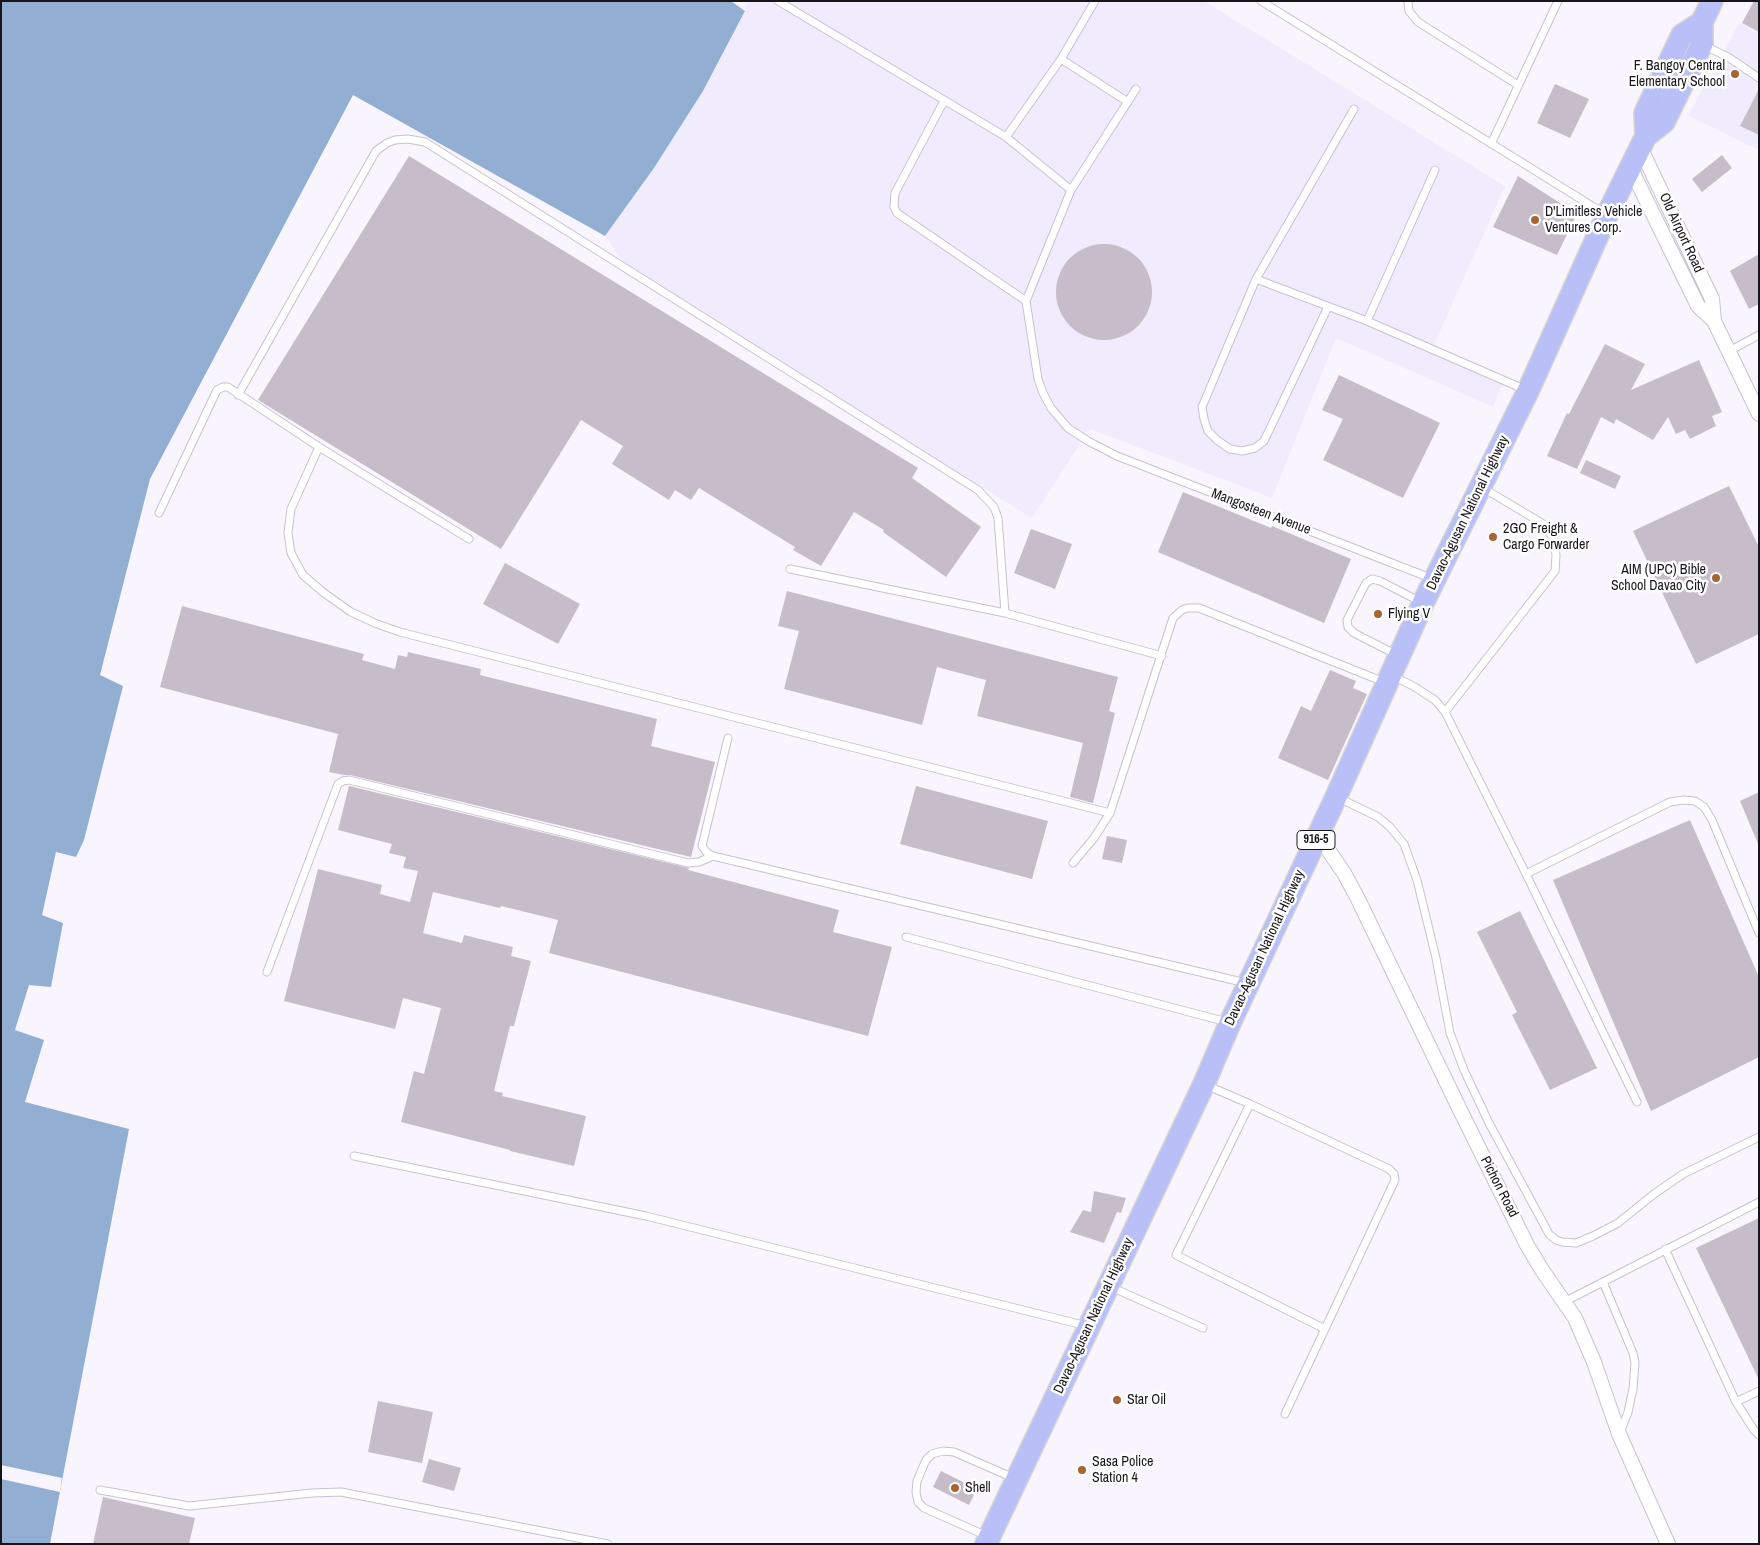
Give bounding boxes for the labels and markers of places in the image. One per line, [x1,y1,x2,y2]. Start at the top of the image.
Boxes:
place label: F. Bangoy Central Elementary School [1629,58,1725,90]
marker: F. Bangoy Central Elementary School [1729,68,1741,80]
place label: D'Limitless Vehicle Ventures Corp. [1545,204,1642,236]
marker: D'Limitless Vehicle Ventures Corp. [1529,214,1541,226]
place label: 2GO Freight & Cargo Forwarder [1503,521,1589,554]
marker: 2GO Freight & Cargo Forwarder [1487,531,1499,543]
place label: AIM (UPC) Bible School Davao City [1611,562,1706,594]
marker: AIM (UPC) Bible School Davao City [1710,572,1722,584]
place label: Flying V [1388,606,1430,622]
marker: Flying V [1372,608,1384,620]
place label: Star Oil [1127,1392,1166,1408]
marker: Star Oil [1111,1394,1123,1406]
place label: Sasa Police Station 4 [1092,1454,1153,1486]
marker: Sasa Police Station 4 [1076,1464,1088,1476]
place label: Shell [965,1480,991,1496]
marker: Shell [949,1482,961,1494]

